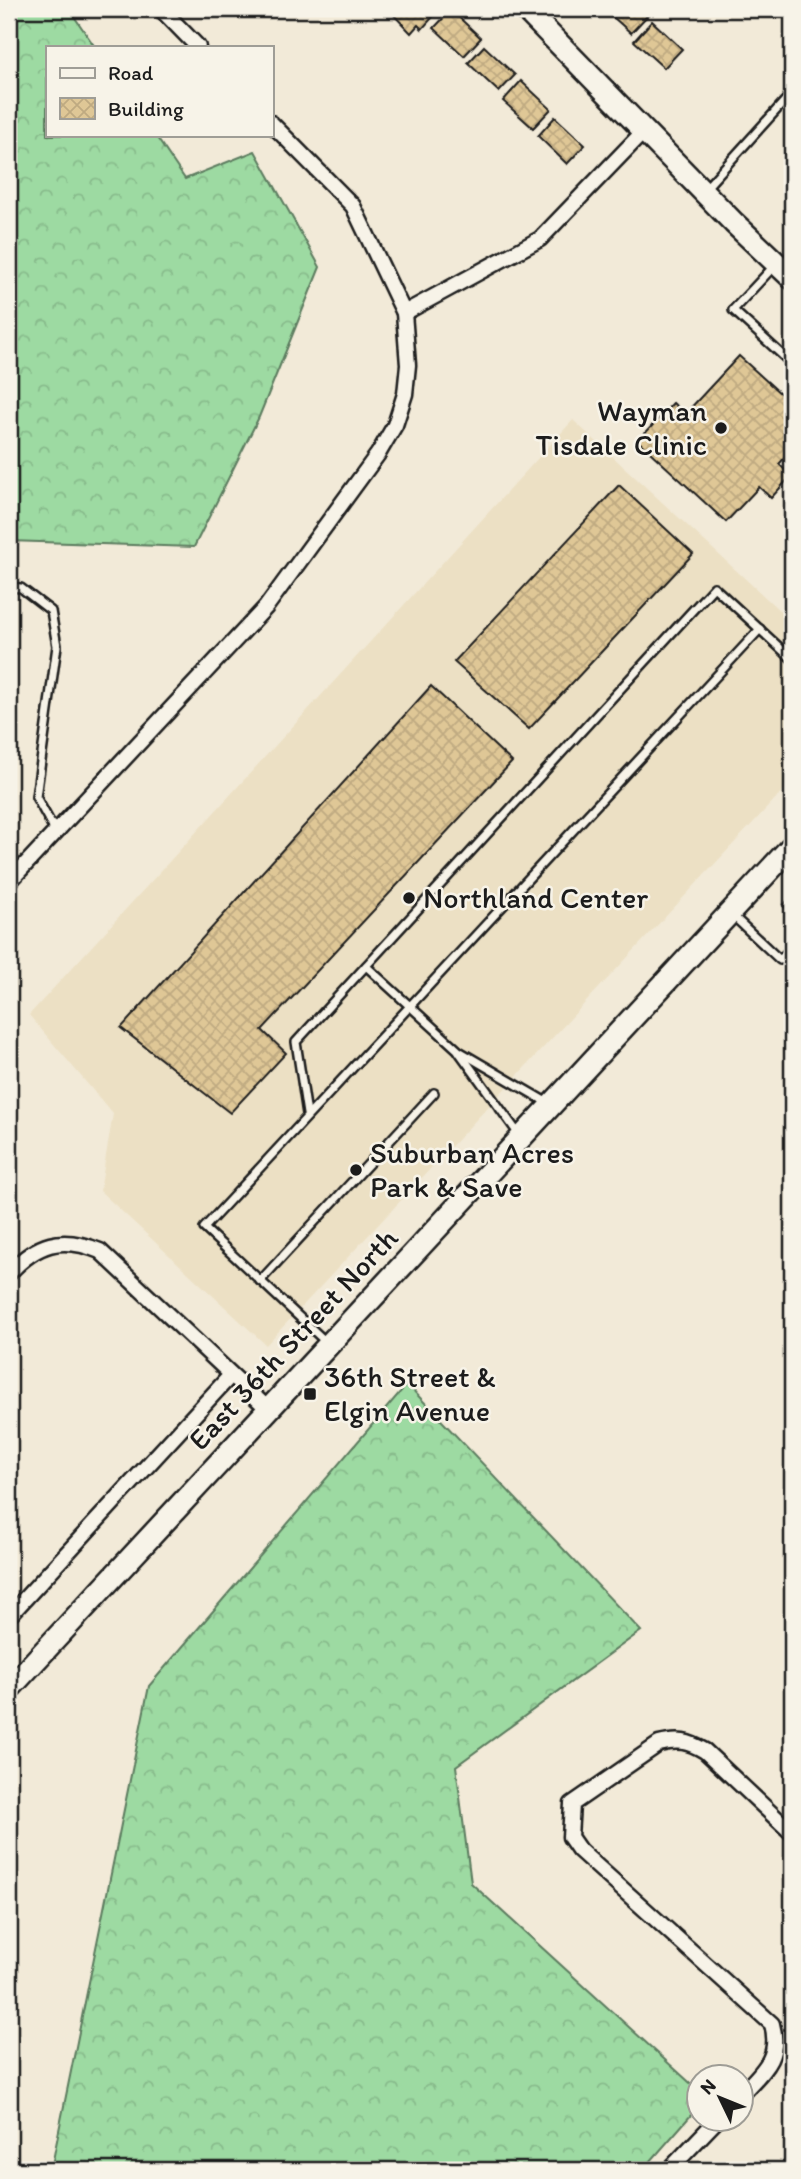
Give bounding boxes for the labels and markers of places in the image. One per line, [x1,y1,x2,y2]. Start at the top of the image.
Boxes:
place label: Wayman Tisdale Clinic [535,392,707,463]
marker: Wayman Tisdale Clinic [713,420,729,436]
place label: Northland Center [423,879,648,916]
marker: Northland Center [401,890,417,906]
place label: Suburban Acres Park & Save [370,1134,574,1205]
marker: Suburban Acres Park & Save [348,1162,364,1178]
place label: 36th Street & Elgin Avenue [324,1358,496,1429]
marker: 36th Street & Elgin Avenue [302,1386,318,1402]

